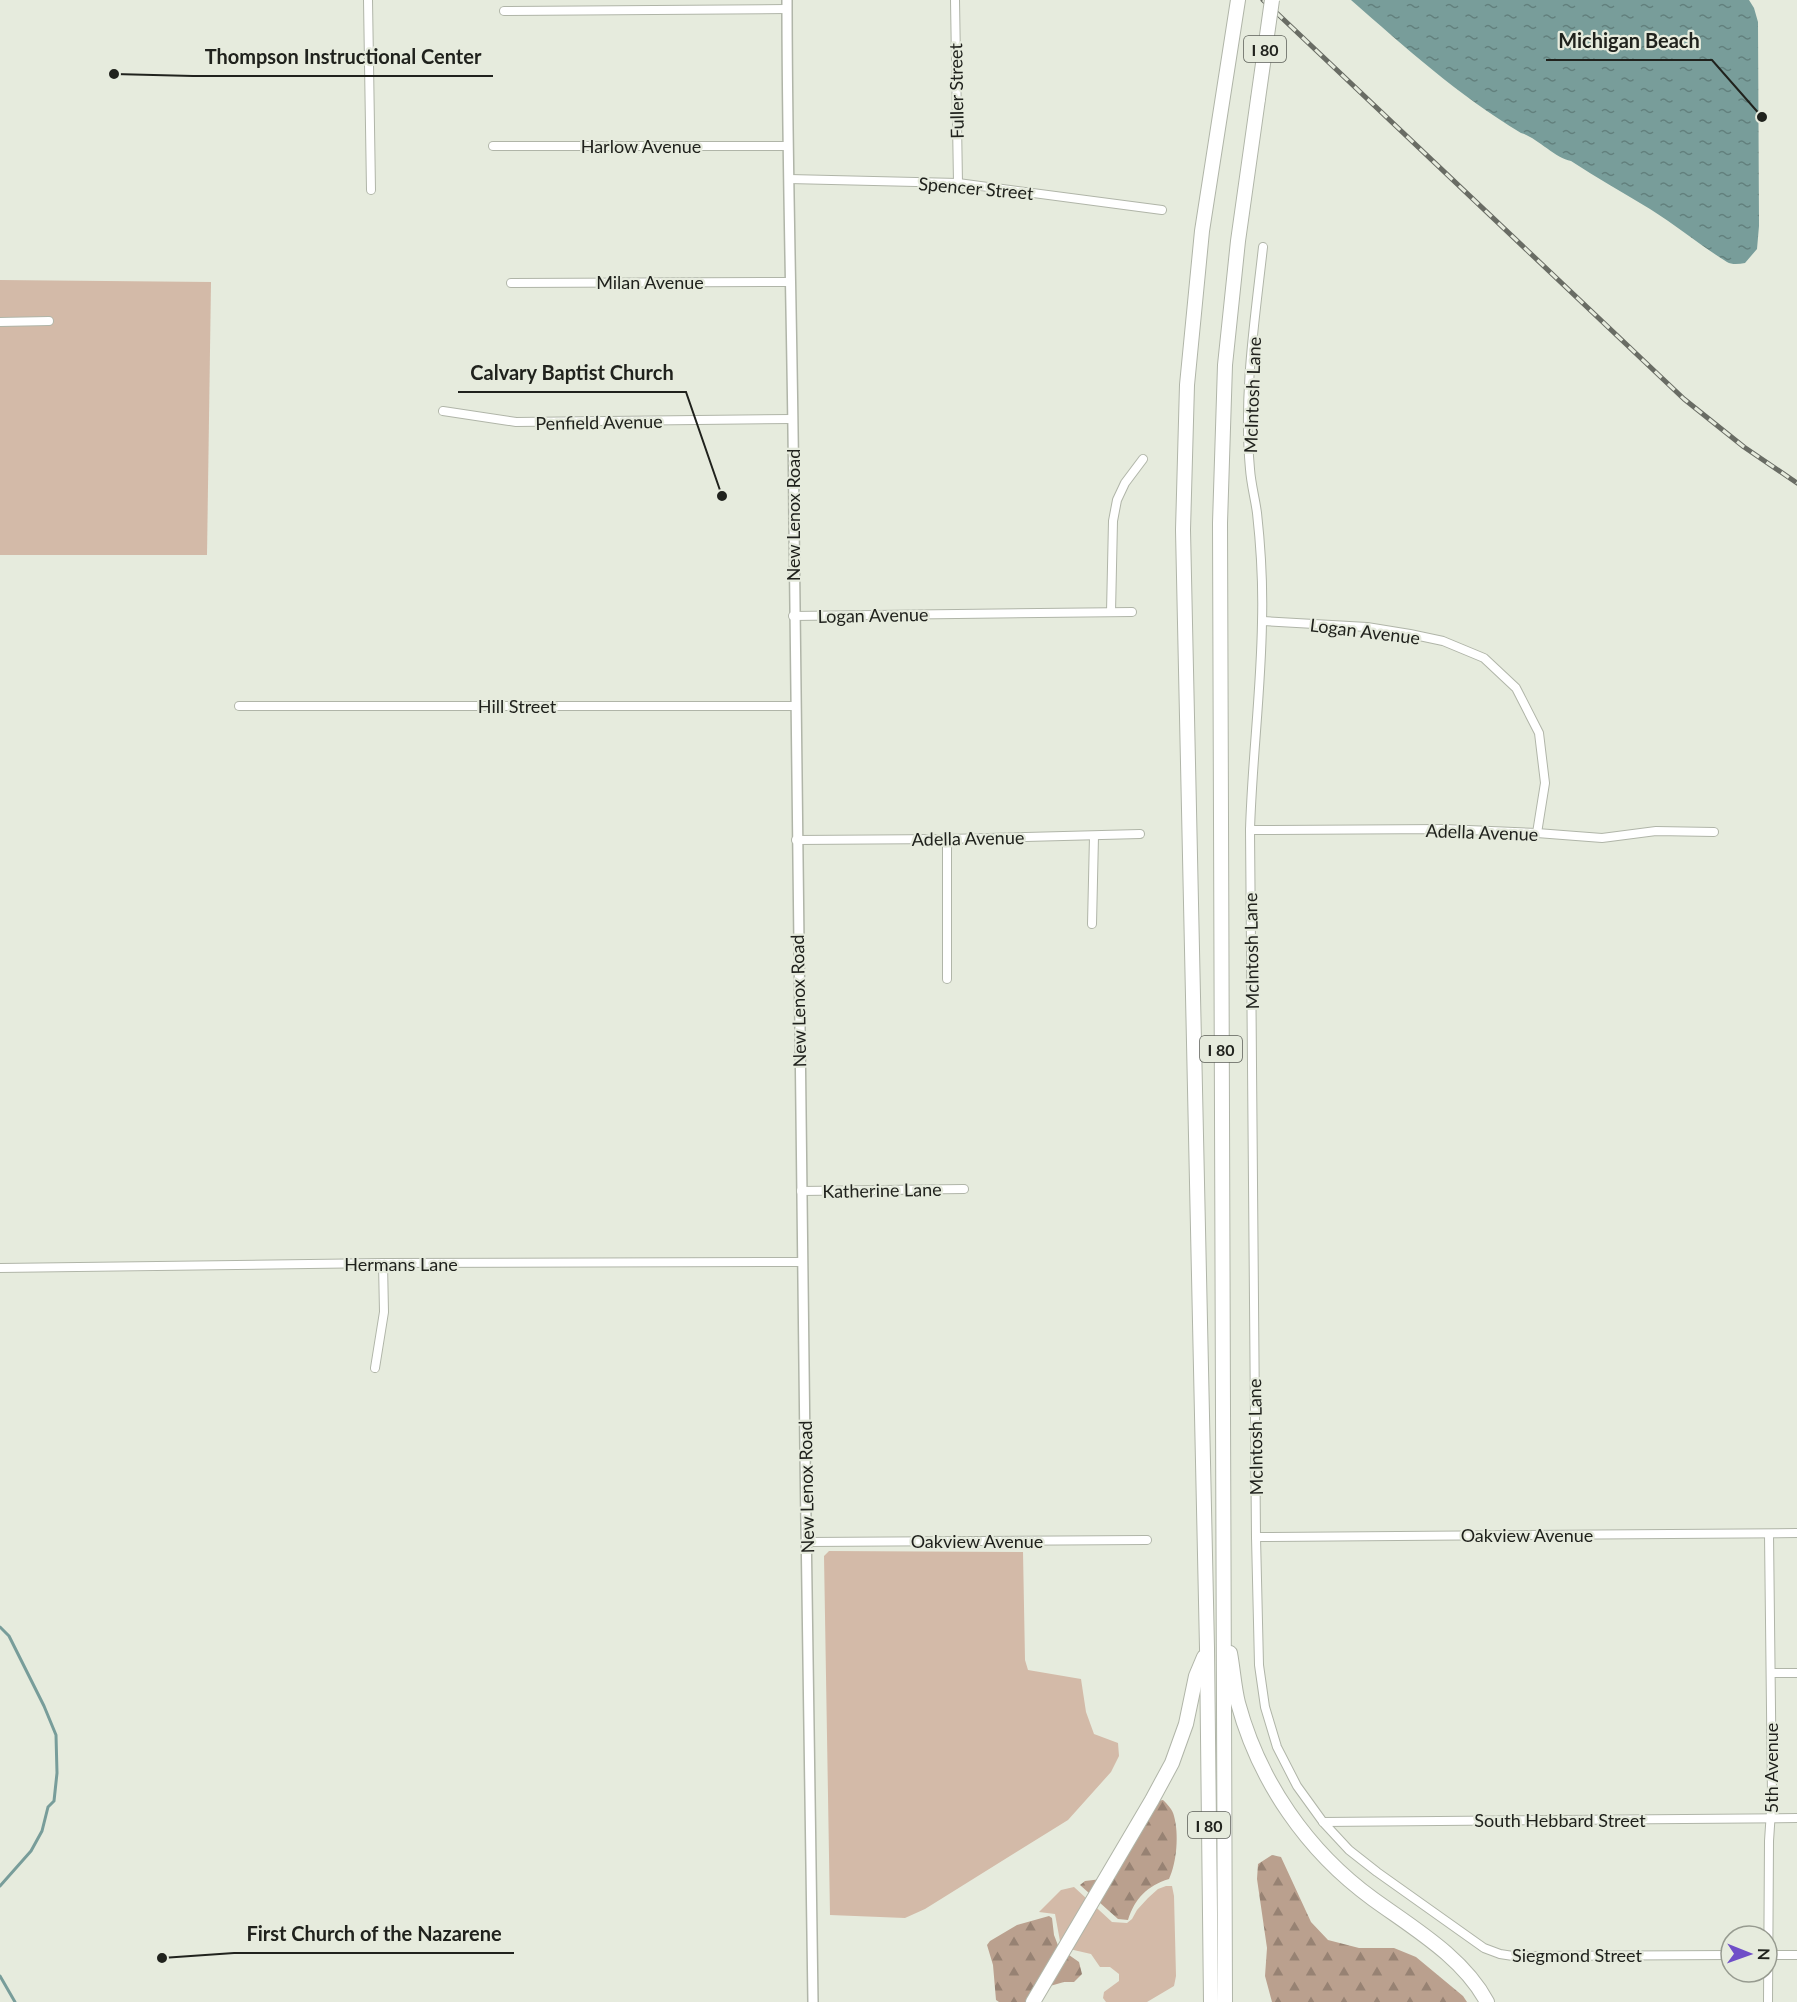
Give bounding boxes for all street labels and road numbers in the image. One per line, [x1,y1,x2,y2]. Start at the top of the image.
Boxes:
road number: I 80 [1244,36,1286,62]
street label: Fuller Street [944,42,968,139]
street label: Harlow Avenue [581,135,701,157]
street label: Spencer Street [918,172,1035,204]
street label: Milan Avenue [596,271,704,293]
street label: McIntosh Lane [1239,336,1265,454]
street label: Penfield Avenue [535,410,663,434]
street label: New Lenox Road [782,449,804,581]
street label: Logan Avenue [817,603,929,627]
street label: Logan Avenue [1309,613,1421,649]
street label: Hill Street [478,695,557,717]
street label: Adella Avenue [1425,819,1539,845]
street label: Adella Avenue [912,826,1024,850]
street label: McIntosh Lane [1239,893,1263,1009]
street label: New Lenox Road [786,934,810,1068]
road number: I 80 [1200,1036,1242,1062]
street label: Katherine Lane [822,1178,942,1202]
street label: Hermans Lane [344,1253,458,1275]
street label: McIntosh Lane [1243,1379,1267,1495]
street label: New Lenox Road [794,1420,818,1554]
street label: Oakview Avenue [1461,1524,1593,1546]
street label: Oakview Avenue [911,1530,1043,1552]
street label: 5th Avenue [1760,1723,1782,1813]
street label: South Hebbard Street [1474,1809,1646,1831]
road number: I 80 [1188,1812,1230,1838]
street label: Siegmond Street [1512,1944,1643,1966]

